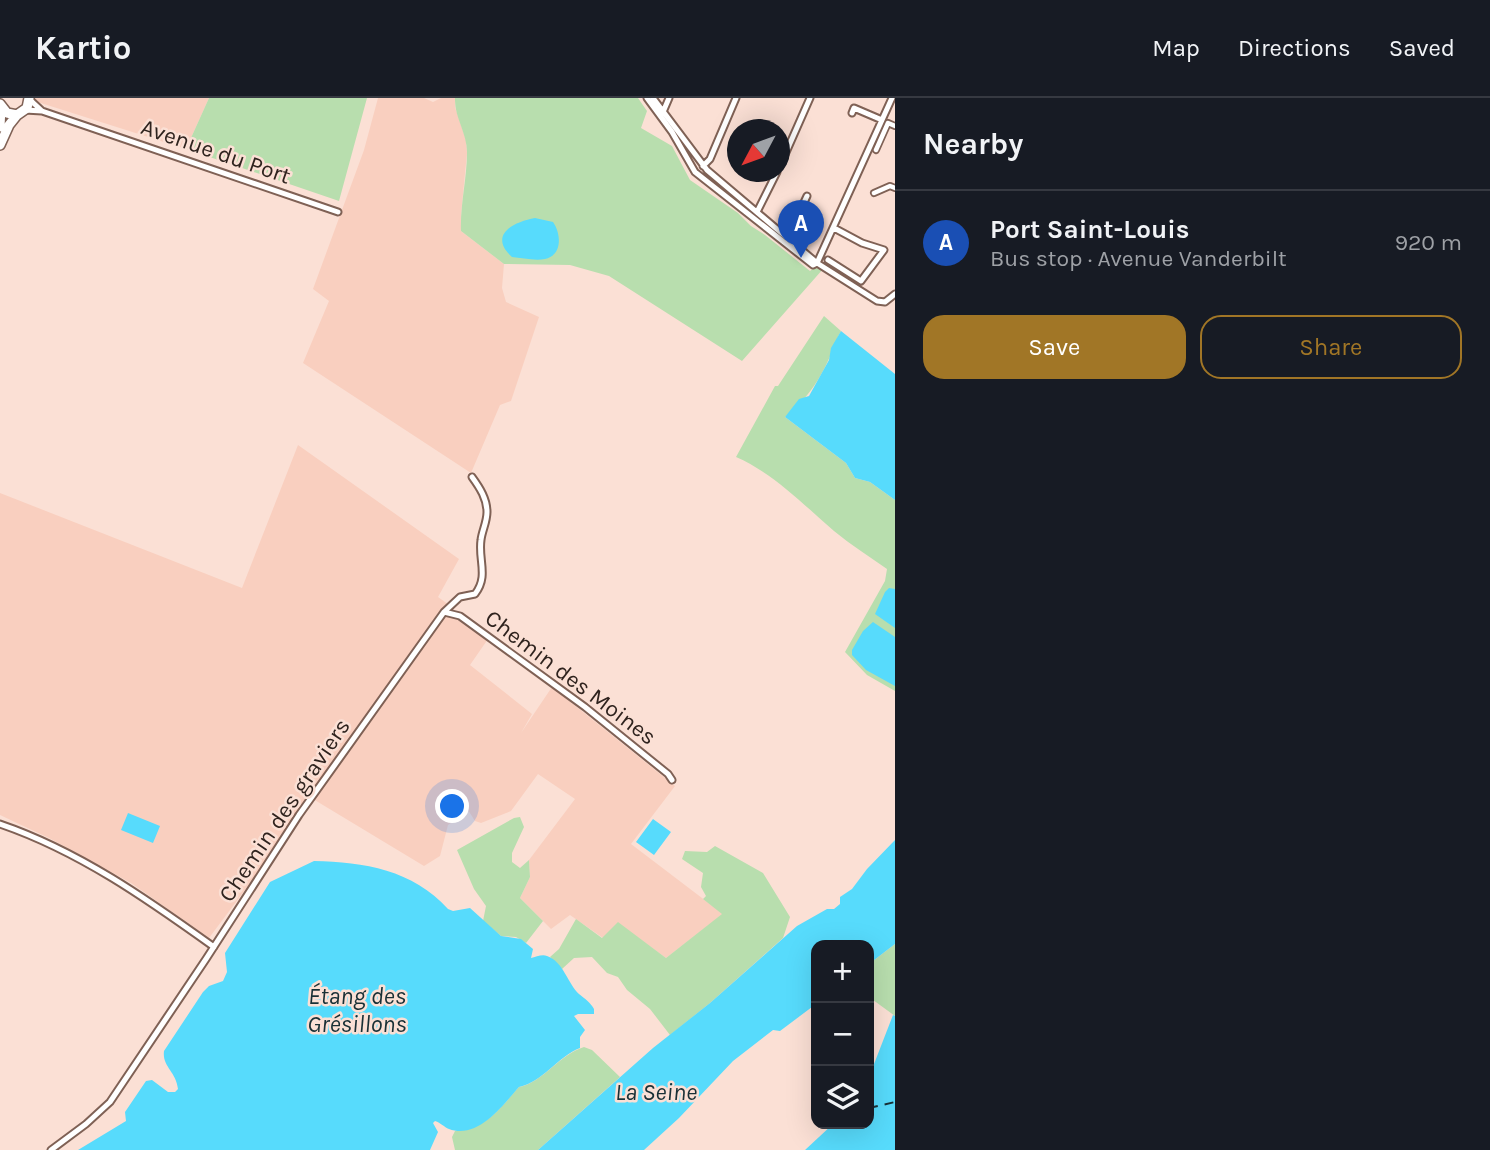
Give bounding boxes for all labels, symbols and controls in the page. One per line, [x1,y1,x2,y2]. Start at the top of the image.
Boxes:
text: Kartio [35,29,131,67]
text: Map [1152,34,1200,62]
text: Directions [1238,34,1351,62]
text: Saved [1389,34,1455,62]
street label: Avenue du Port [137,113,295,190]
north arrow [727,119,790,182]
text: Nearby [923,126,1023,162]
pin: A [778,200,824,258]
text: Port Saint-Louis [990,214,1189,245]
text: A [939,229,953,256]
text: 920 m [1395,229,1462,256]
text: Bus stop · Avenue Vanderbilt [990,245,1287,272]
button: Save [923,315,1186,379]
button: Share [1200,315,1462,379]
street label: Chemin des Moines [480,604,662,751]
street label: Chemin des graviers [213,714,356,907]
your location [435,789,469,823]
map controls [811,940,874,1129]
button: + [811,940,874,1003]
water label: Étang des Grésillons [307,982,407,1038]
button: − [811,1003,874,1066]
button: layers [811,1066,874,1129]
water label: La Seine [615,1078,697,1106]

